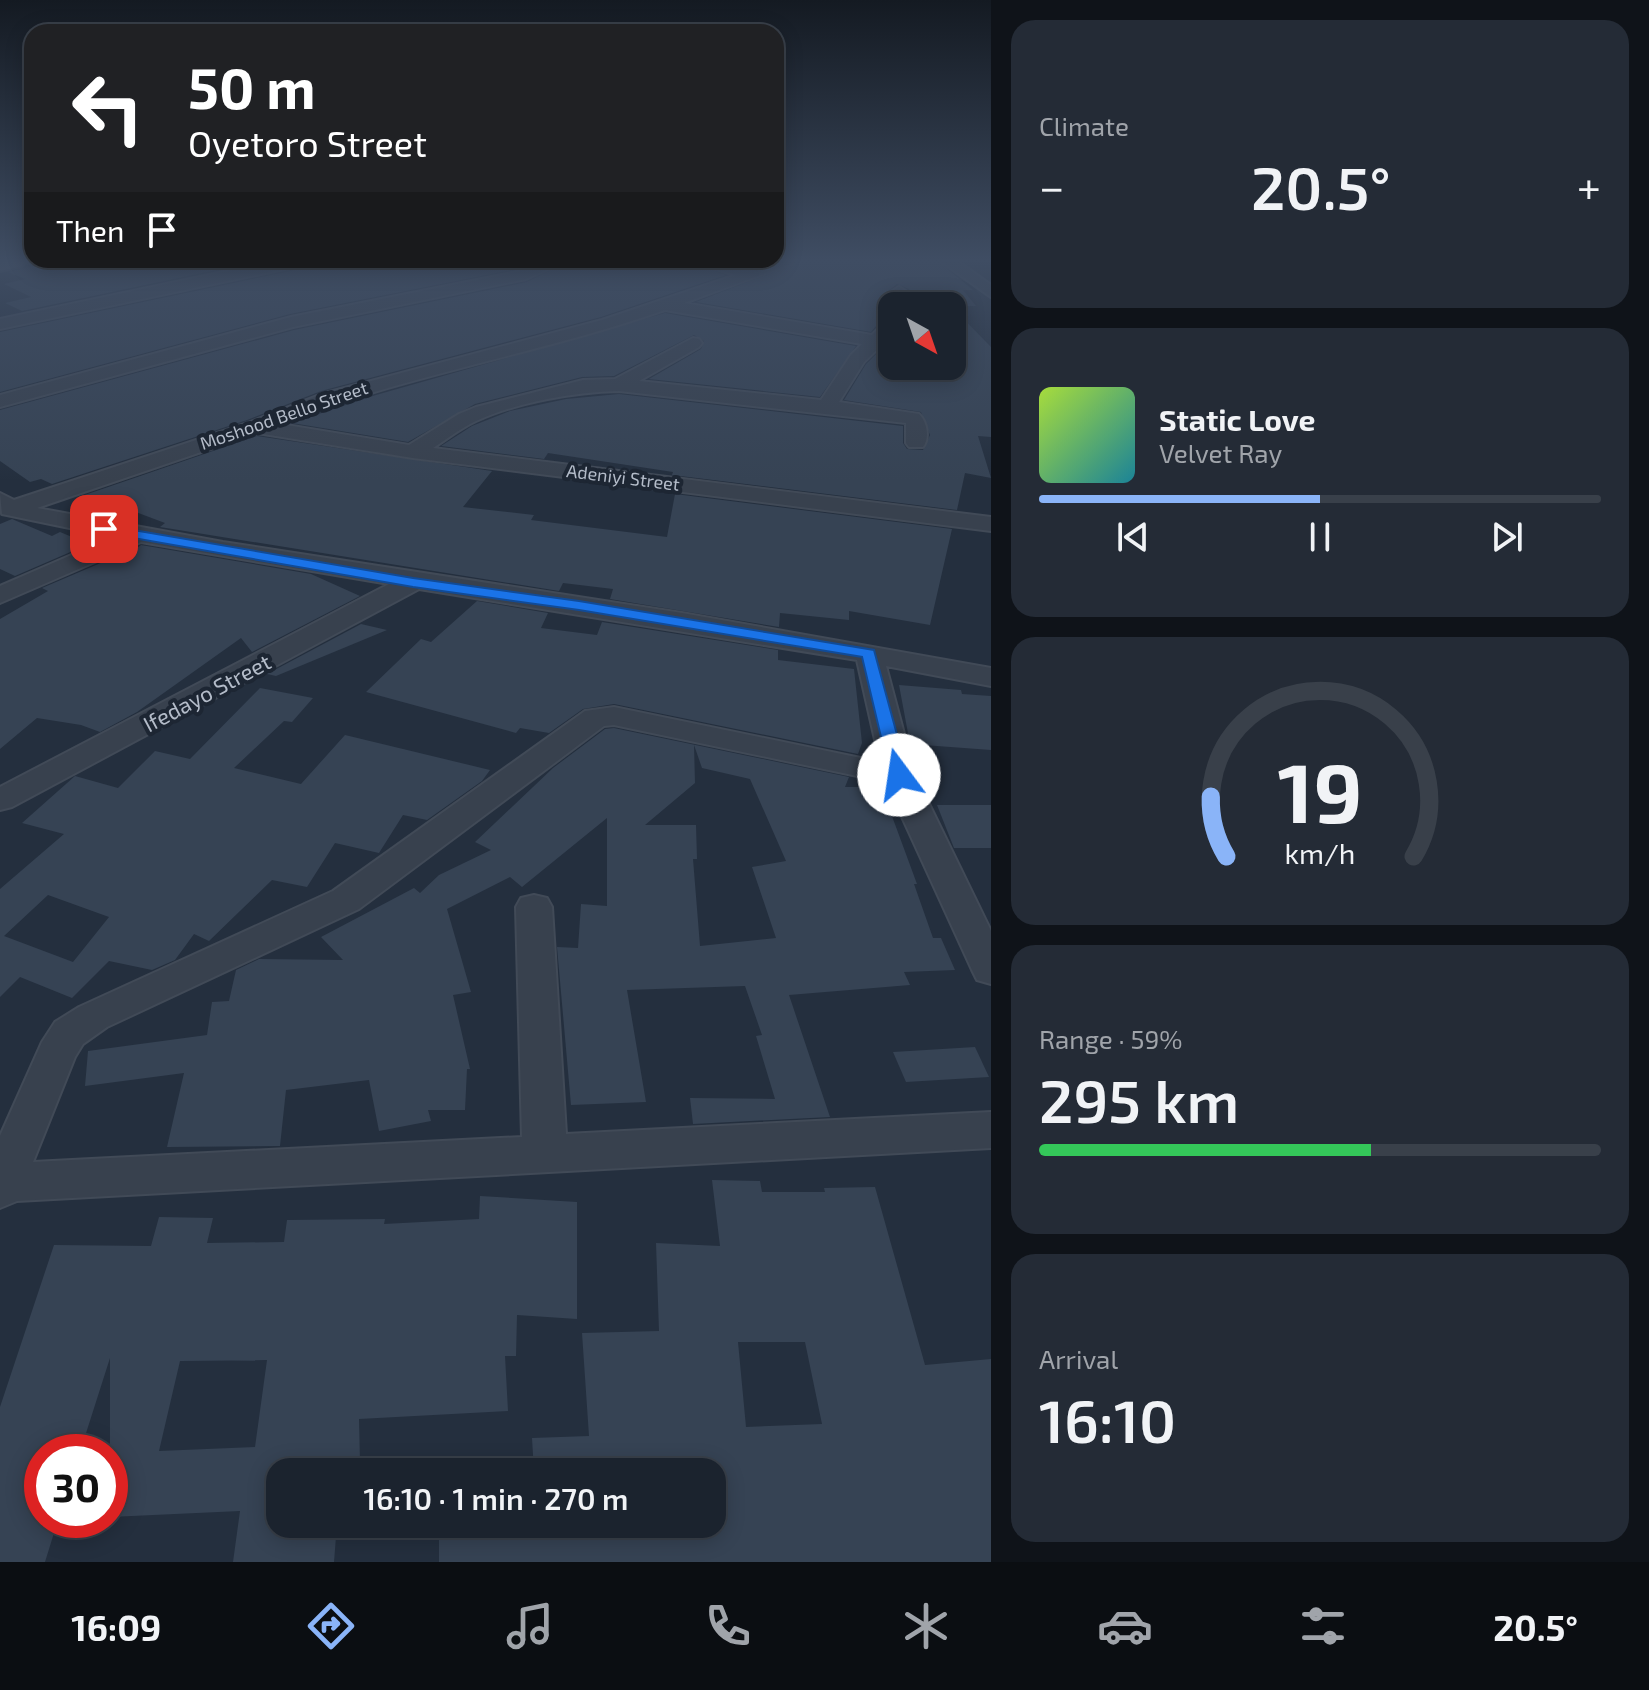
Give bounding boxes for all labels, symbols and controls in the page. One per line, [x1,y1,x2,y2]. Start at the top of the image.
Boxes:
text: 50 m [188,53,316,120]
icon: left [56,56,160,160]
text: Climate [1039,110,1129,141]
text: Oyetoro Street [188,121,427,164]
text: 20.5° [1251,150,1391,222]
text: − [1039,159,1065,212]
text: + [1577,159,1601,212]
icon: arrive [140,208,184,252]
text: Then [56,212,124,248]
north arrow [878,292,966,380]
map controls [878,292,966,380]
street label: Moshood Bello Street [197,376,371,454]
text: Static Love [1159,401,1315,437]
text: Velvet Ray [1159,437,1282,468]
street label: Adeniyi Street [565,459,681,495]
pin [70,495,138,563]
icon: arrive [82,507,126,551]
icon: previous [1111,515,1155,559]
icon: pause [1298,515,1342,559]
icon: next [1485,515,1529,559]
street label: Ifedayo Street [138,648,275,737]
position arrow [857,733,941,817]
text: 19 [1277,740,1363,840]
text: km/h [1285,835,1355,870]
text: Range · 59% [1039,1023,1183,1054]
text: 295 km [1039,1063,1239,1135]
text: Arrival [1039,1343,1118,1374]
text: 16:10 [1039,1383,1176,1455]
speed limit sign: 30 [24,1434,128,1538]
text: 16:10 · 1 min · 270 m [364,1480,629,1516]
icon: directions [303,1598,359,1654]
icon: music [502,1598,558,1654]
icon: phone [700,1598,756,1654]
icon: climate [898,1598,954,1654]
icon: car [1097,1598,1153,1654]
icon: filters [1295,1598,1351,1654]
text: 16:09 [71,1605,161,1648]
text: 20.5° [1493,1605,1578,1648]

